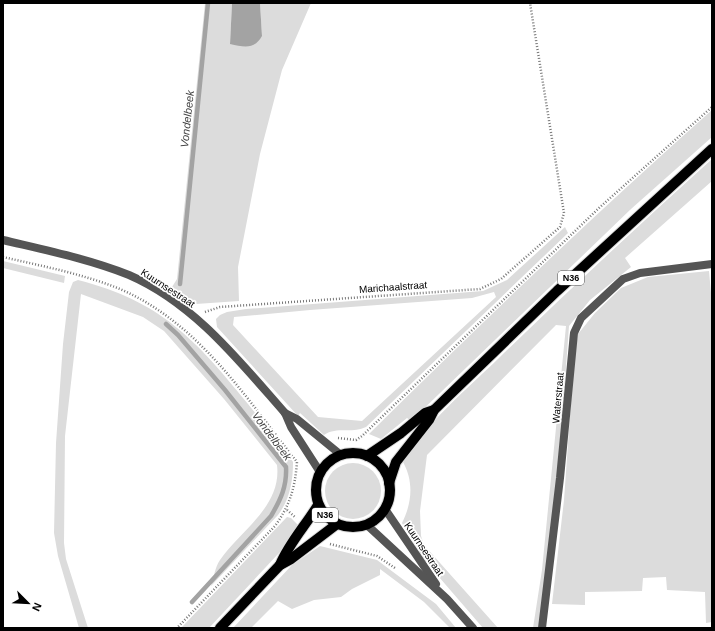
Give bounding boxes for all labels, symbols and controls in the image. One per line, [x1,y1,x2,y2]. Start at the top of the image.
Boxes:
water label: Vondelbeek [178,89,196,148]
street label: Kuurnsestraat [139,266,197,310]
road number: N36 [558,271,584,285]
street label: Marichaalstraat [359,279,428,295]
street label: Waterstraat [550,372,566,424]
water label: Vondelbeek [250,409,294,463]
road number: N36 [312,508,338,522]
street label: Kuurnsestraat [402,520,446,578]
north arrow [8,583,48,623]
text: N [30,601,44,613]

